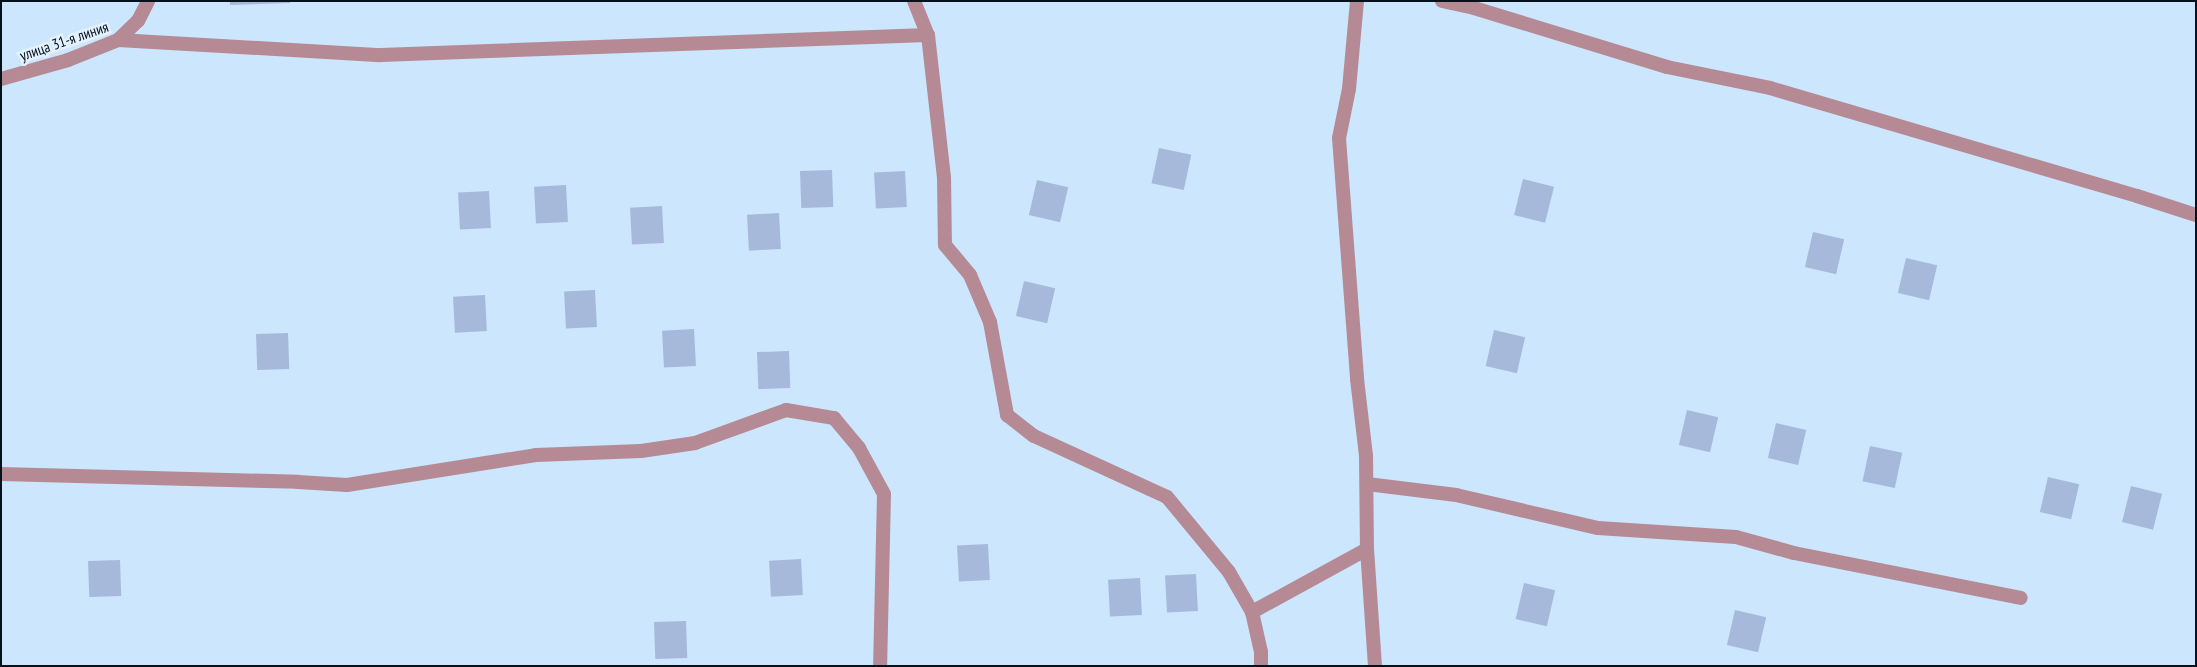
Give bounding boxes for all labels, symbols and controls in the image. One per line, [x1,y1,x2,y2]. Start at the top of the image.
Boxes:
street label: улица 31-я линия [17,17,111,65]

